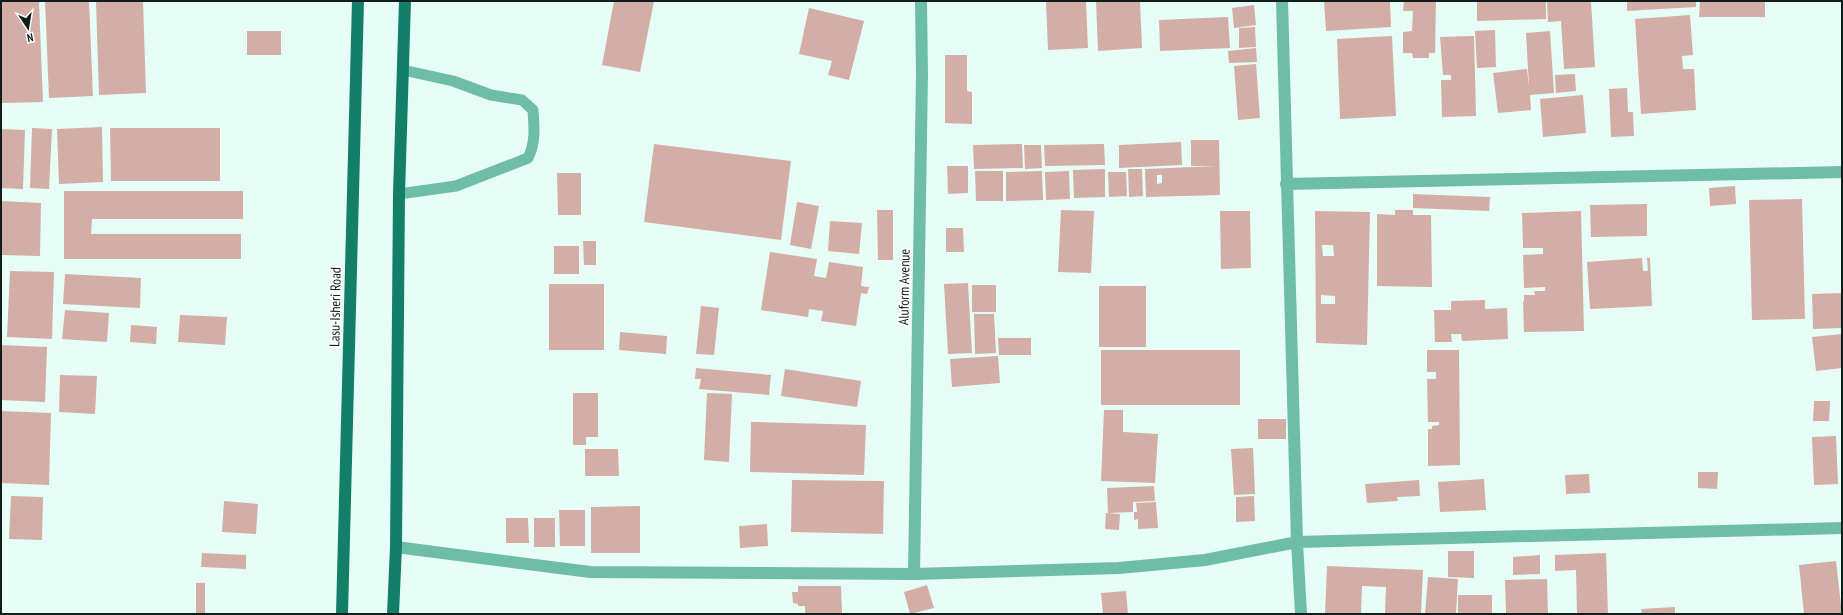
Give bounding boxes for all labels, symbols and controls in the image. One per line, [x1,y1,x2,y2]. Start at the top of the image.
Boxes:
north arrow [8,8,48,48]
text: N [26,30,34,45]
street label: Aluform Avenue [894,248,914,325]
street label: Lasu-Isheri Road [325,267,345,347]

